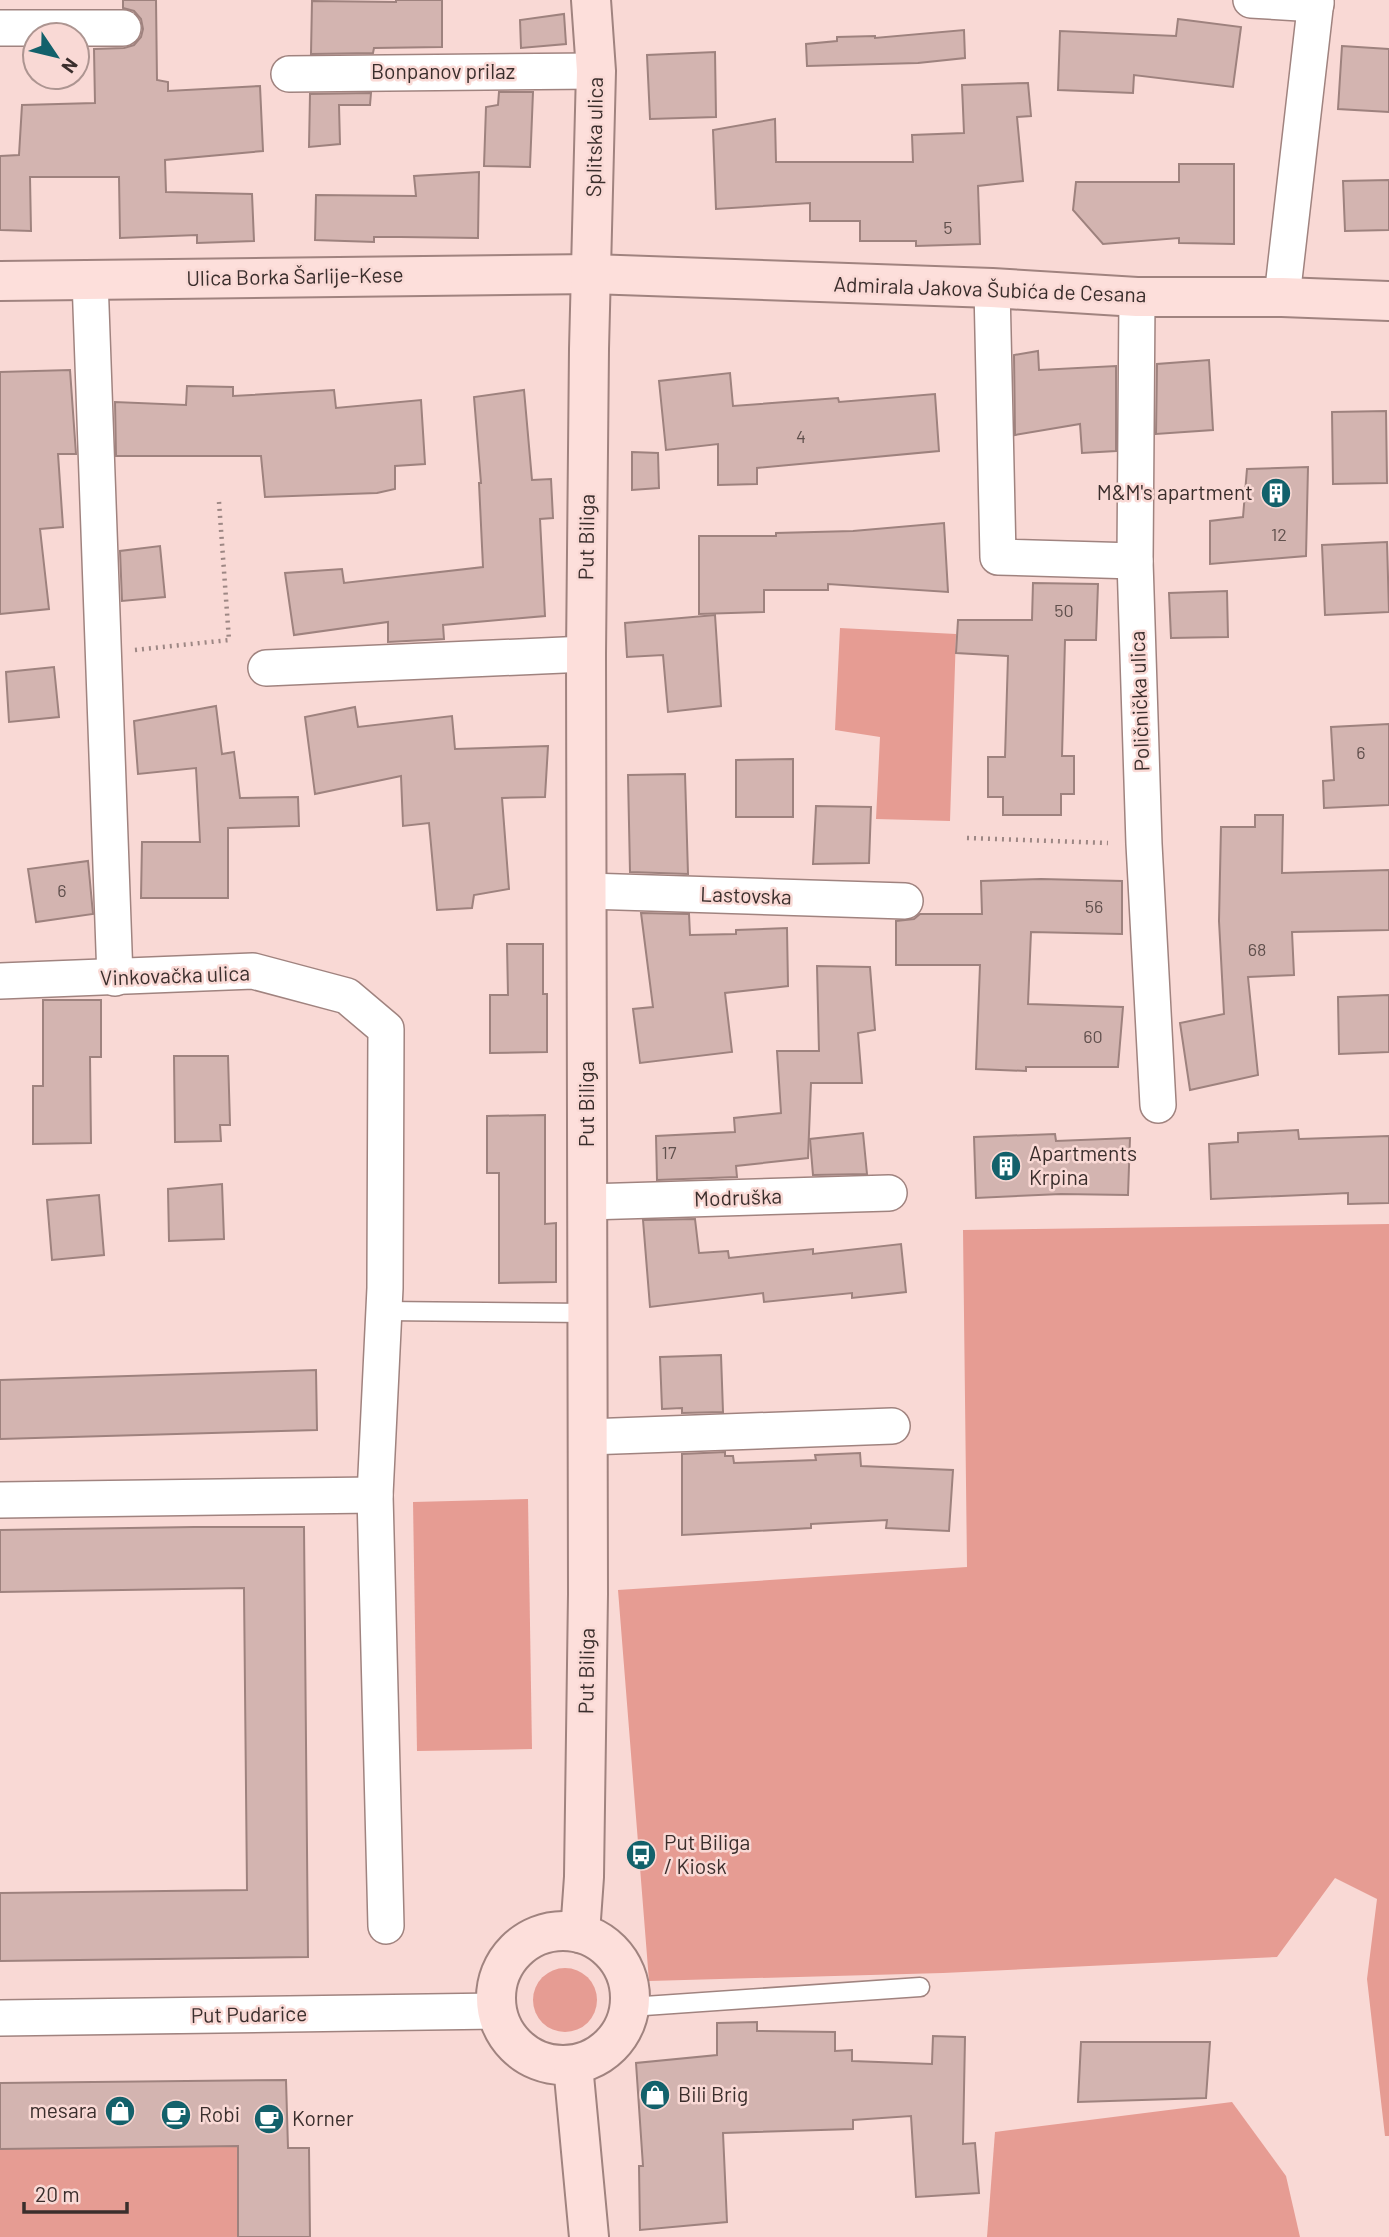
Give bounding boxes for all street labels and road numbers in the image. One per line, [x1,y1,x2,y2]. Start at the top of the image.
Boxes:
street label: Bonpanov prilaz [371,58,515,83]
street label: Splitska ulica [580,77,607,197]
street label: Ulica Borka Šarlije-Kese [186,261,404,290]
street label: Admirala Jakova Šubića de Cesana [833,271,1147,306]
street label: Put Biliga [572,494,599,580]
street label: Poličnička ulica [1124,630,1153,772]
street label: Lastovska [700,880,792,909]
street label: Vinkovačka ulica [100,959,250,990]
street label: Put Biliga [573,1061,598,1147]
street label: Modruška [694,1182,782,1211]
street label: Put Biliga [572,1628,599,1714]
street label: Put Pudarice [191,2000,307,2027]

